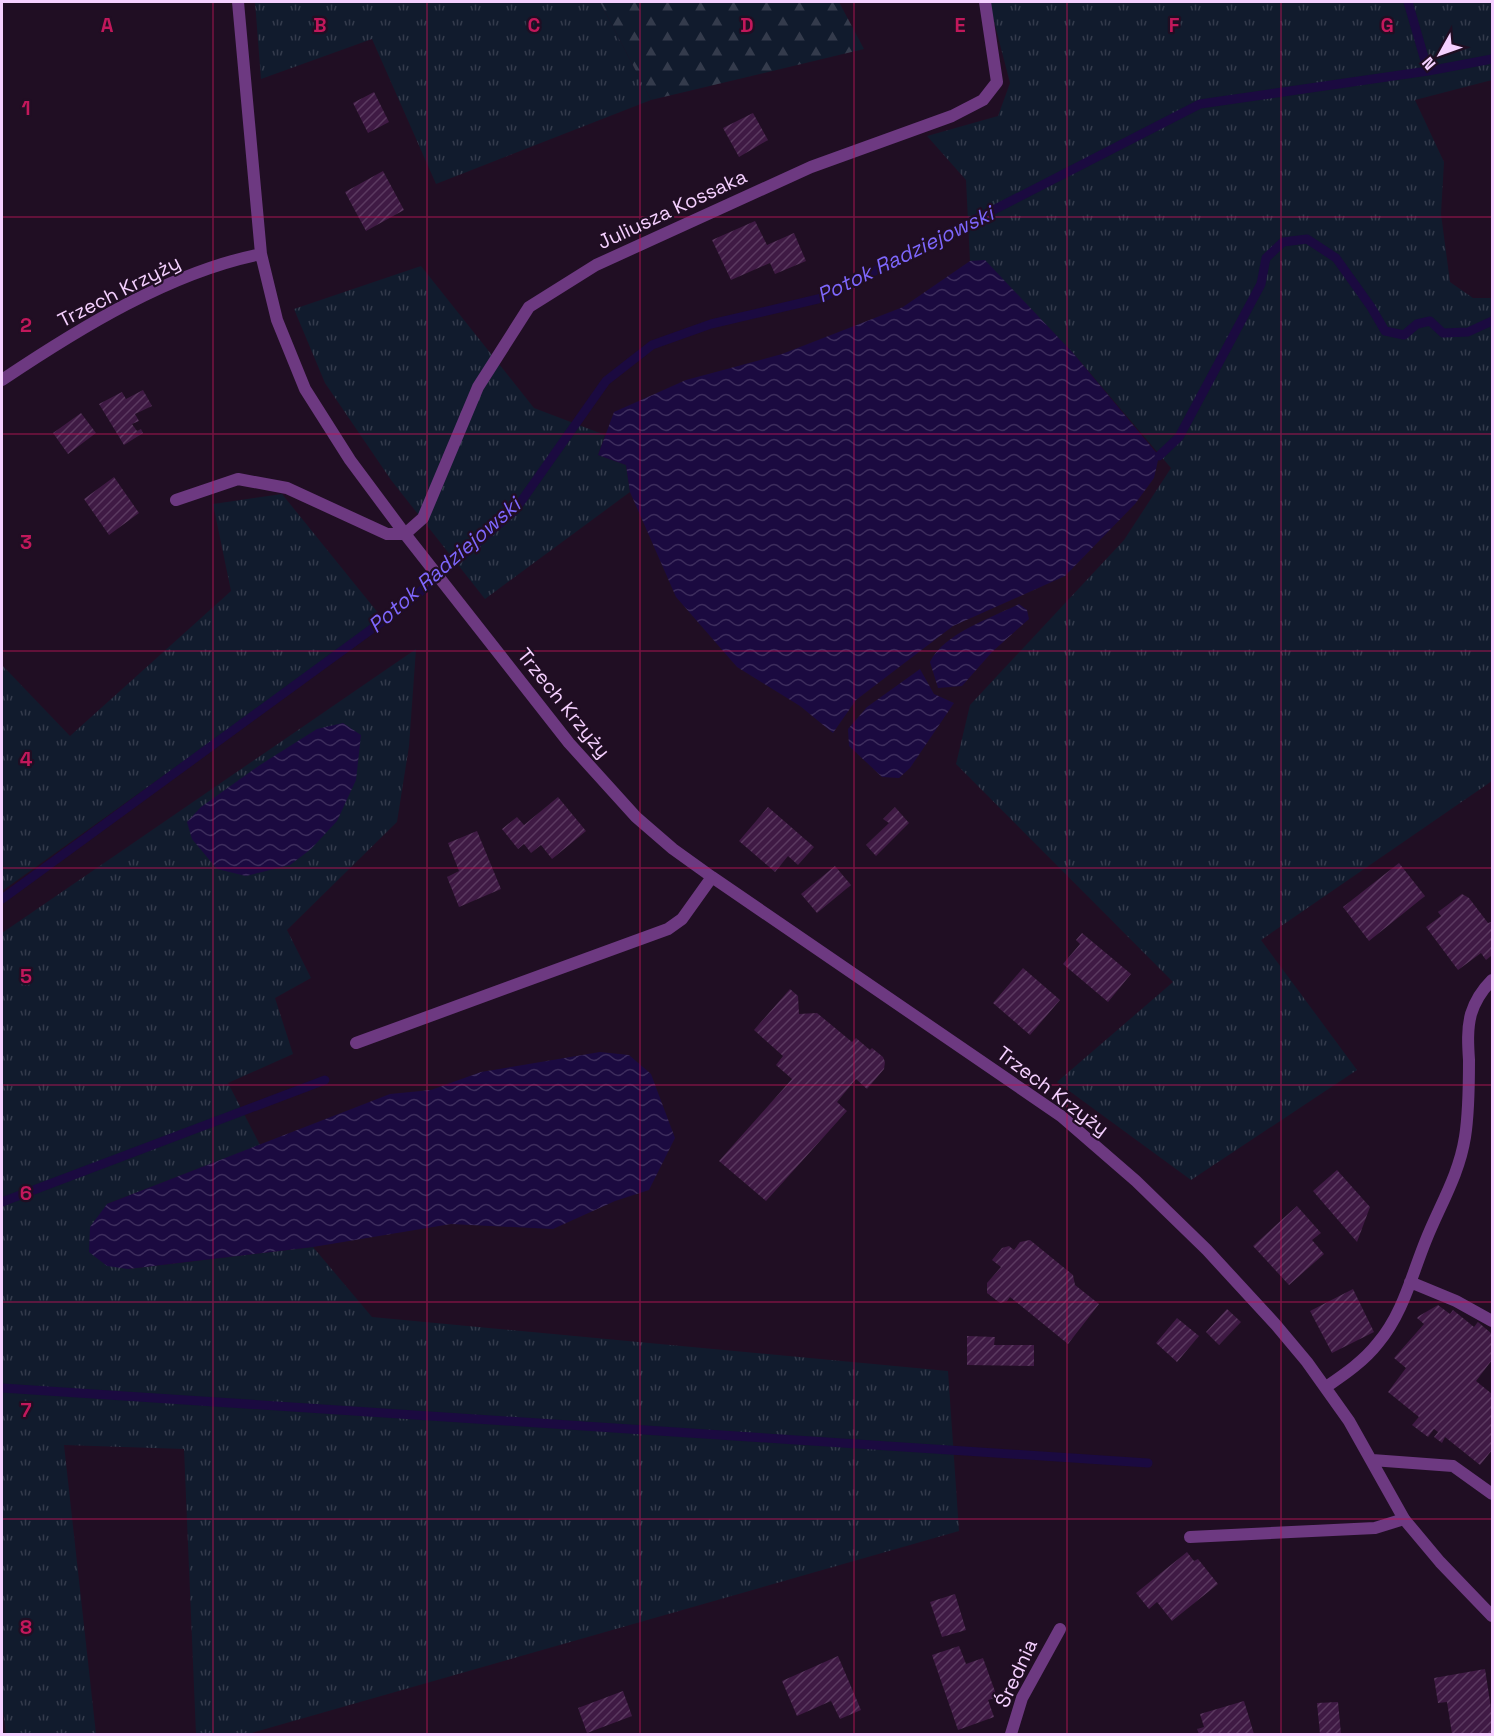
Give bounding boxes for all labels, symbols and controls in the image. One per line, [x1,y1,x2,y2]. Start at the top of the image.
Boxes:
text: A [101,12,114,38]
text: B [313,12,327,38]
text: C [528,12,541,38]
text: D [740,12,754,38]
text: E [954,12,966,38]
text: F [1169,12,1180,38]
text: G [1380,12,1394,38]
north arrow [1410,24,1470,84]
text: N [1417,52,1440,74]
text: 1 [21,95,31,121]
street label: Juliusza Kossaka [593,163,751,255]
water label: Potok Radziejowski [812,198,1000,308]
street label: Trzech Krzyży [53,249,185,333]
text: 2 [20,312,32,338]
water label: Potok Radziejowski [362,490,528,639]
text: 3 [20,529,32,555]
street label: Trzech Krzyży [512,643,616,763]
text: 4 [20,746,33,772]
text: 5 [20,963,32,989]
street label: Trzech Krzyży [992,1040,1114,1142]
text: 6 [20,1180,32,1206]
text: 7 [20,1397,32,1423]
text: 8 [20,1614,32,1640]
street label: Średnia [989,1635,1043,1711]

